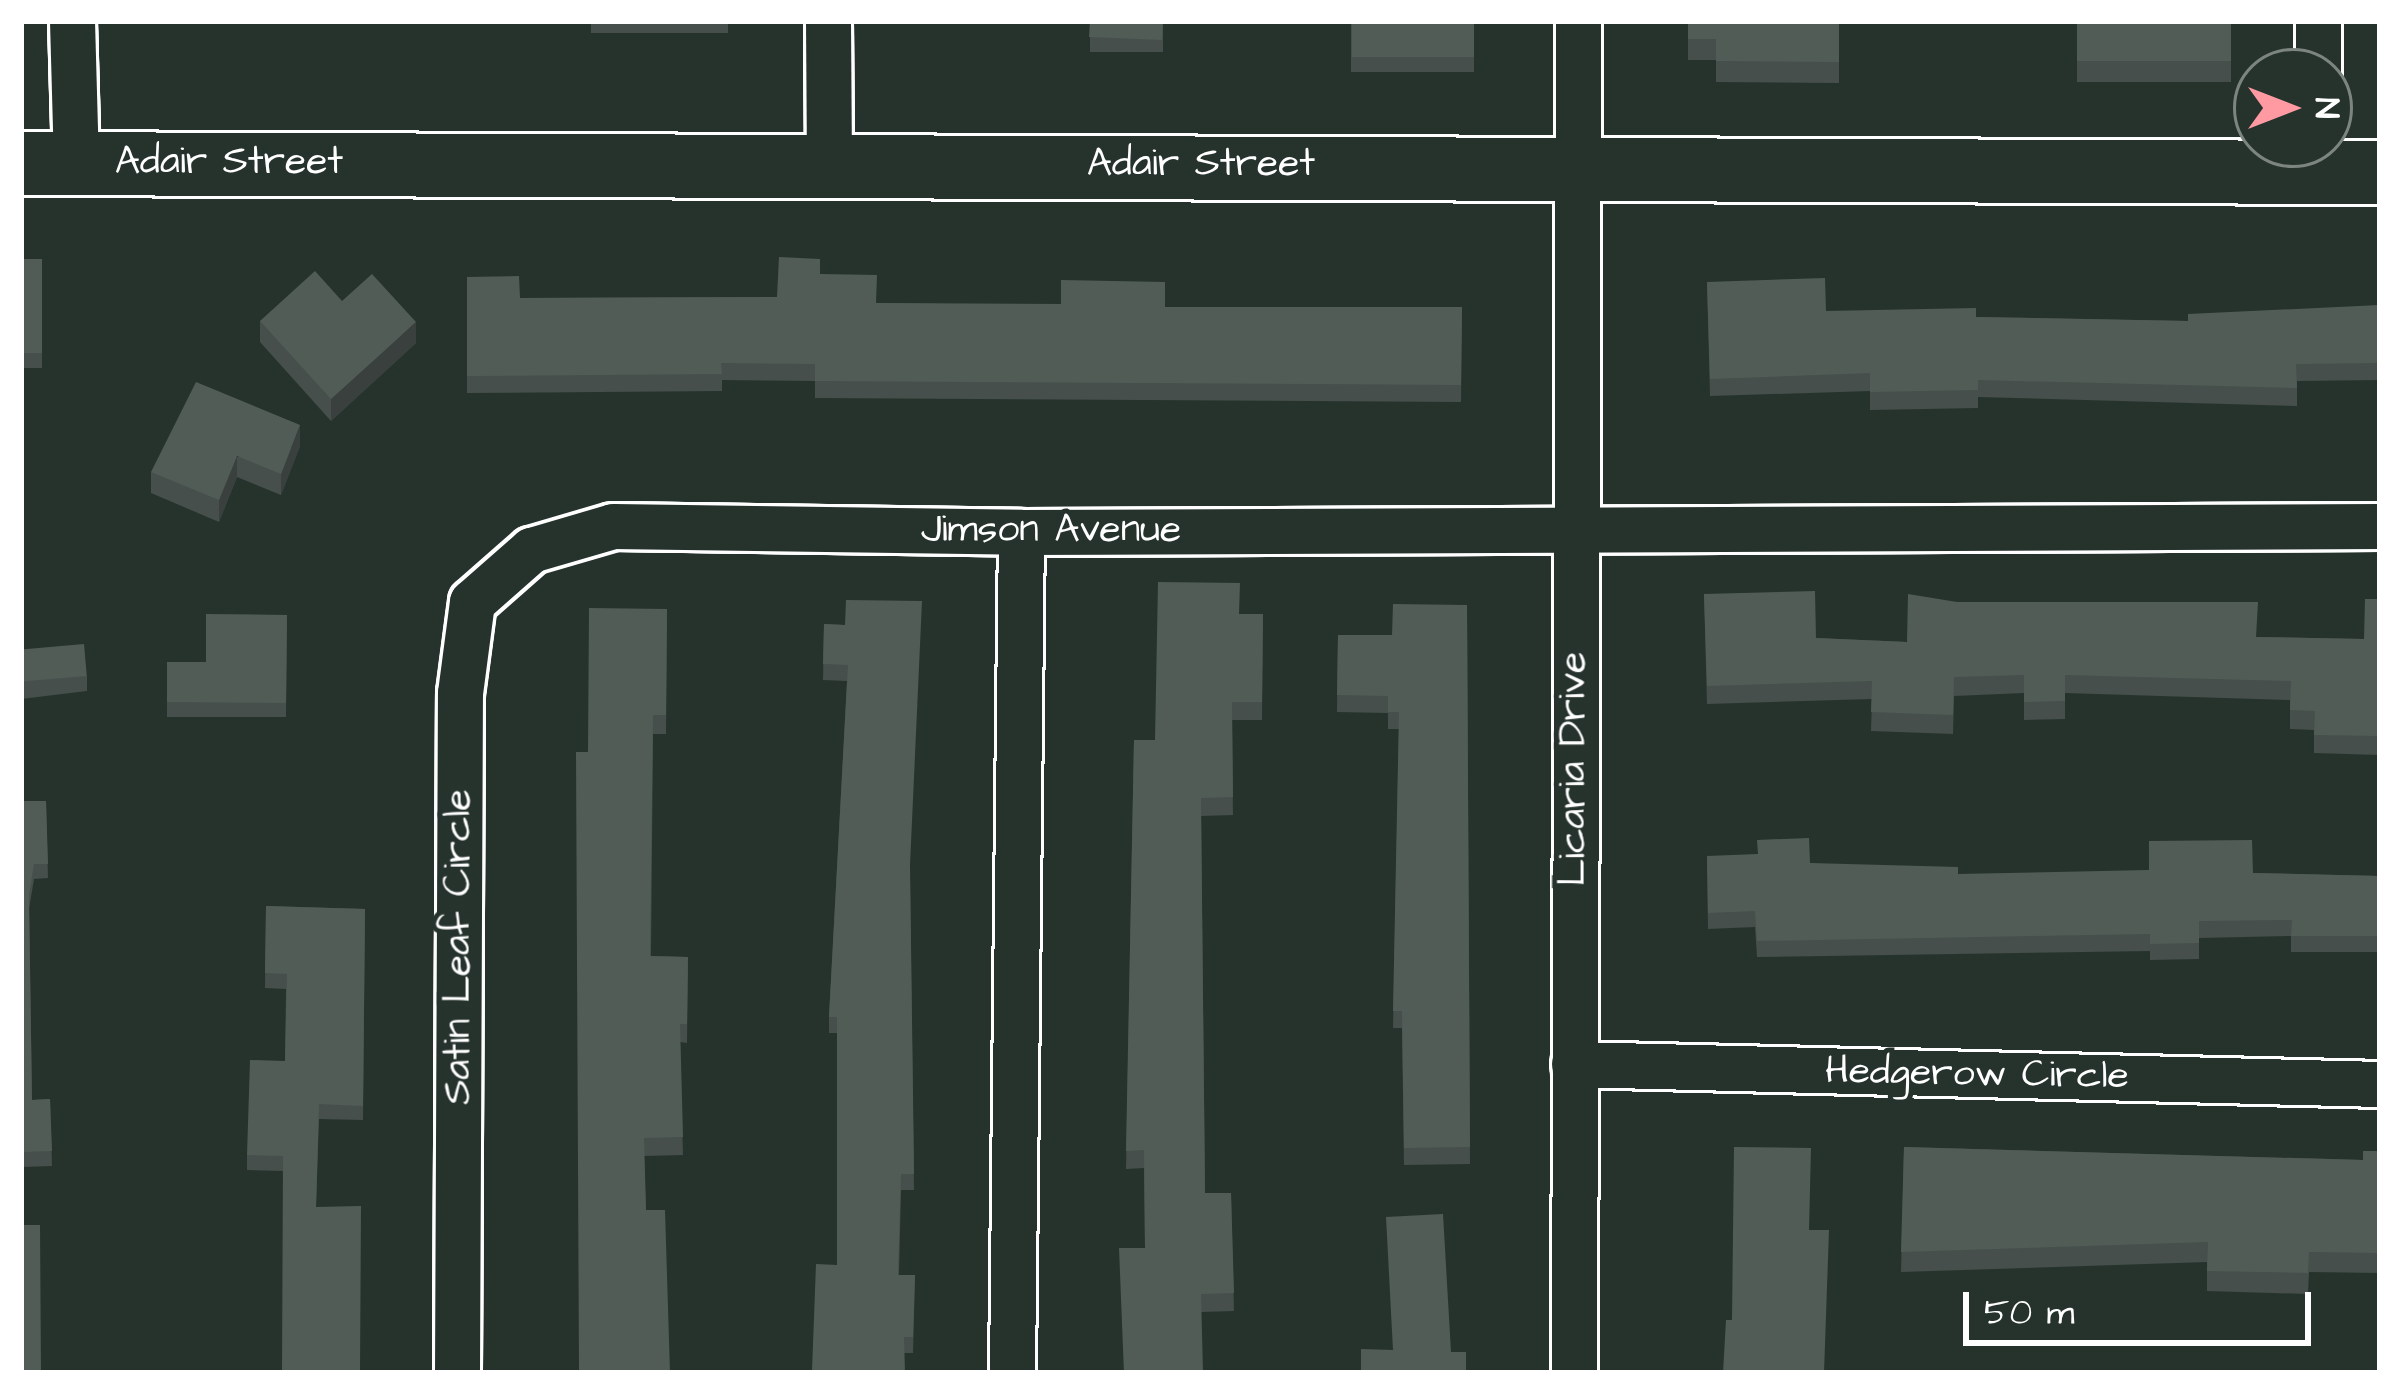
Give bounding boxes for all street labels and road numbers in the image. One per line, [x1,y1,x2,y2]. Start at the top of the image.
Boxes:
street label: Adair Street [115,139,343,185]
street label: Adair Street [1087,141,1315,187]
street label: Jimson Avenue [921,507,1181,553]
street label: Licaria Drive [1551,652,1597,886]
street label: Satin Leaf Circle [436,789,482,1105]
street label: Hedgerow Circle [1825,1048,2129,1100]

